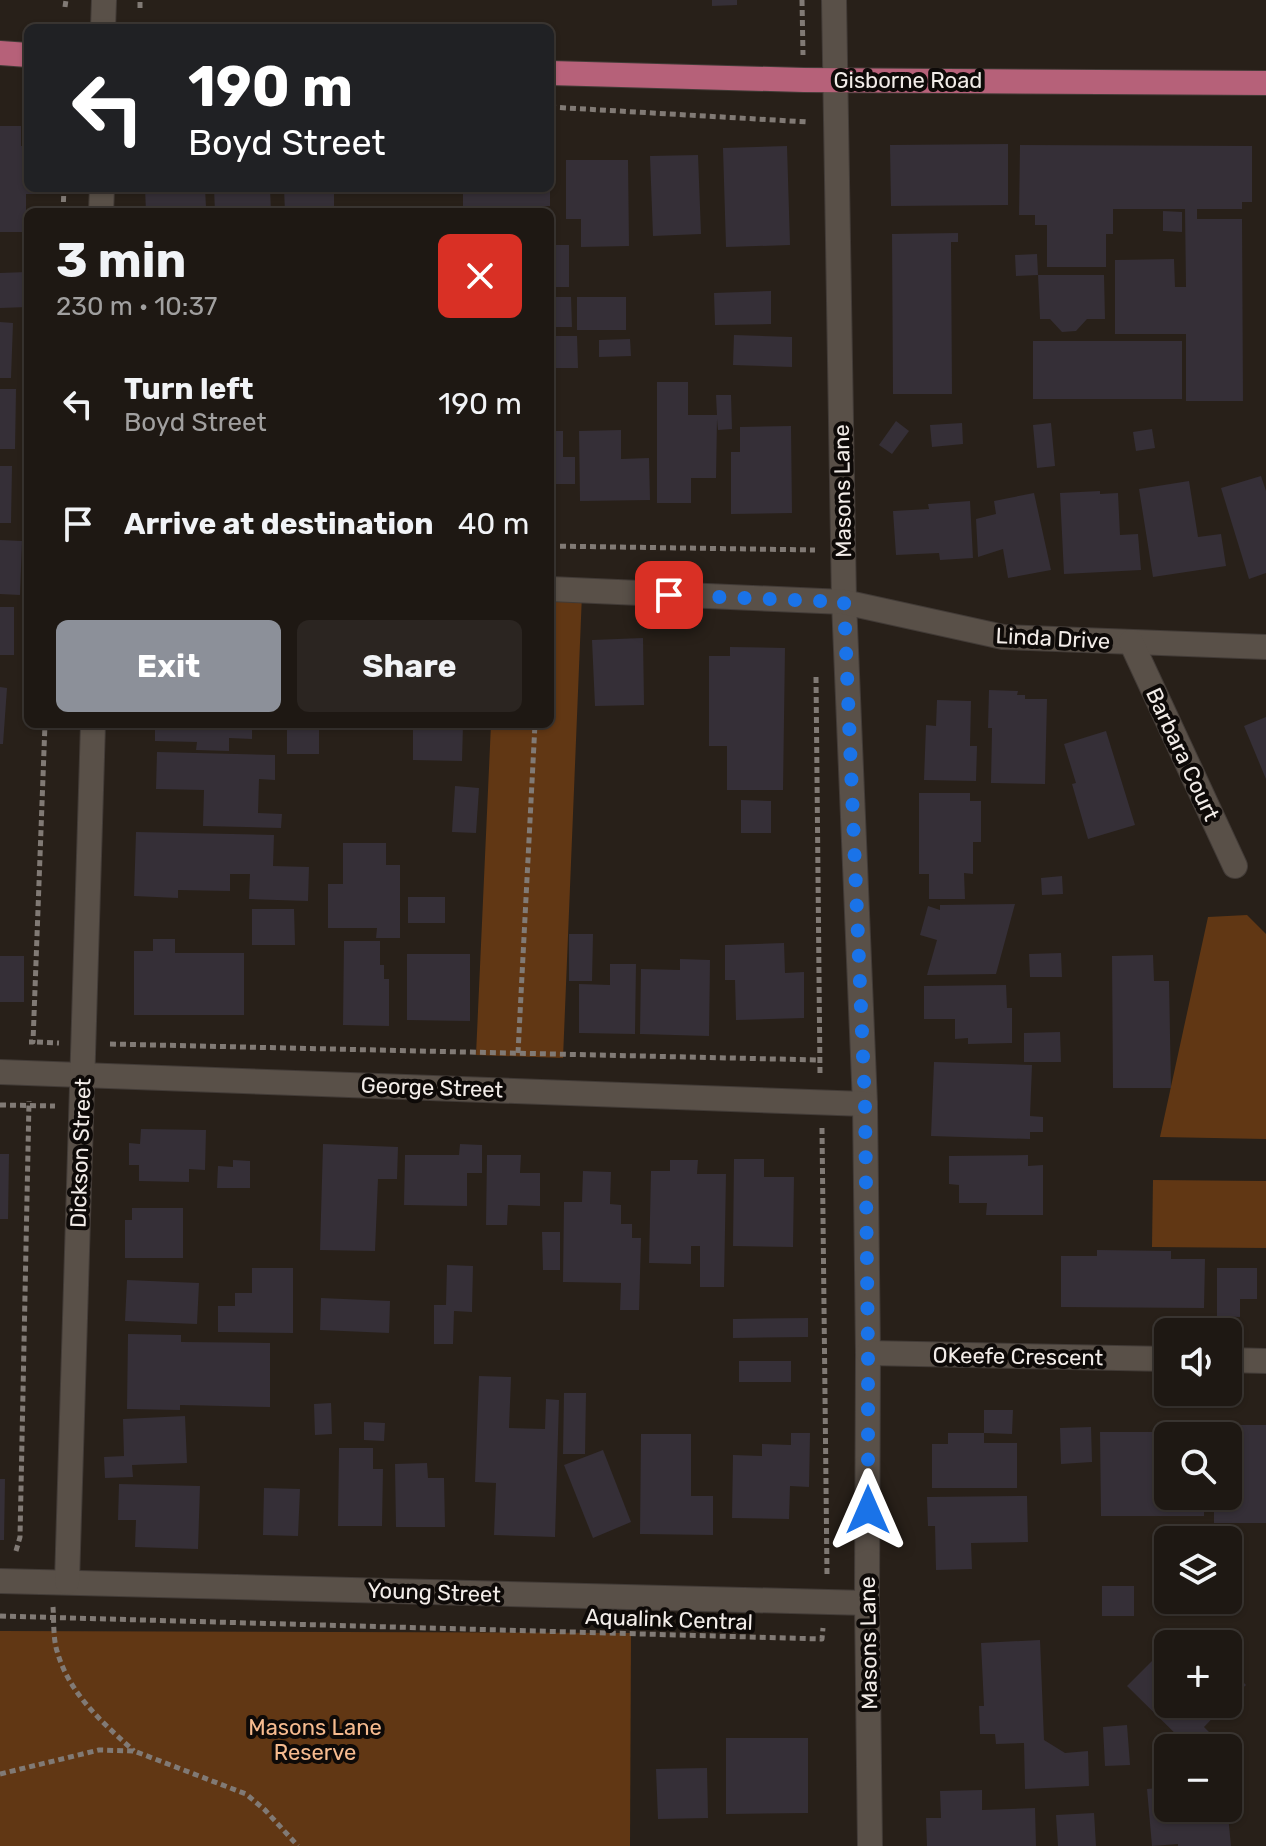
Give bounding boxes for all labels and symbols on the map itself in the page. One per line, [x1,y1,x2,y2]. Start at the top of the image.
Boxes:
street label: Gisborne Road [834,67,982,94]
street label: Masons Lane [828,424,857,558]
pin [635,561,703,629]
street label: Linda Drive [995,622,1111,655]
street label: Barbara Court [1140,683,1225,825]
street label: George Street [360,1072,504,1103]
street label: Dickson Street [64,1077,97,1228]
street label: OKeefe Crescent [932,1342,1104,1371]
position arrow [826,1468,910,1552]
street label: Masons Lane [854,1576,883,1710]
street label: Young Street [367,1577,502,1608]
street label: Aqualink Central [585,1603,753,1636]
park label: Masons Lane Reserve [248,1714,382,1766]

